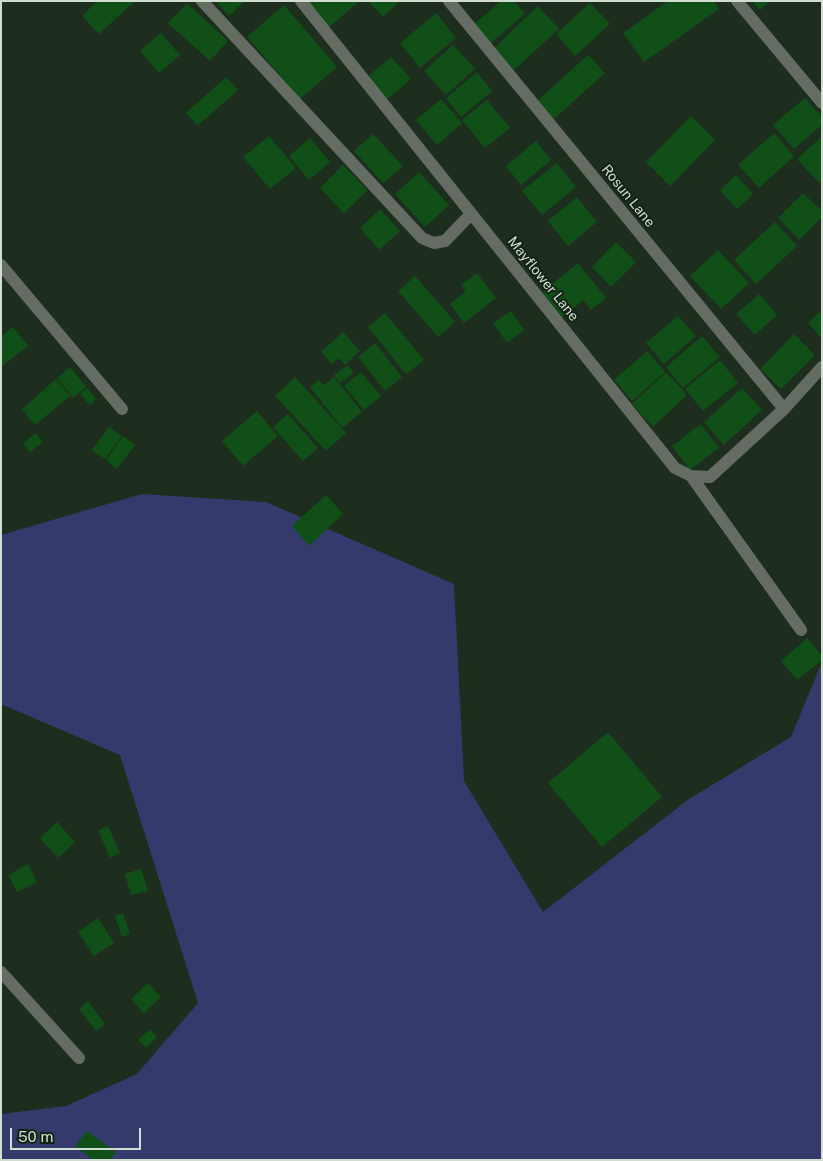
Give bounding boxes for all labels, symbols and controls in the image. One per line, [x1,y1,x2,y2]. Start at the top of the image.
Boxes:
street label: Rosun Lane [598,161,658,231]
street label: Mayflower Lane [504,233,582,325]
scale bar [12,1118,144,1150]
text: 50 m [18,1128,53,1145]

